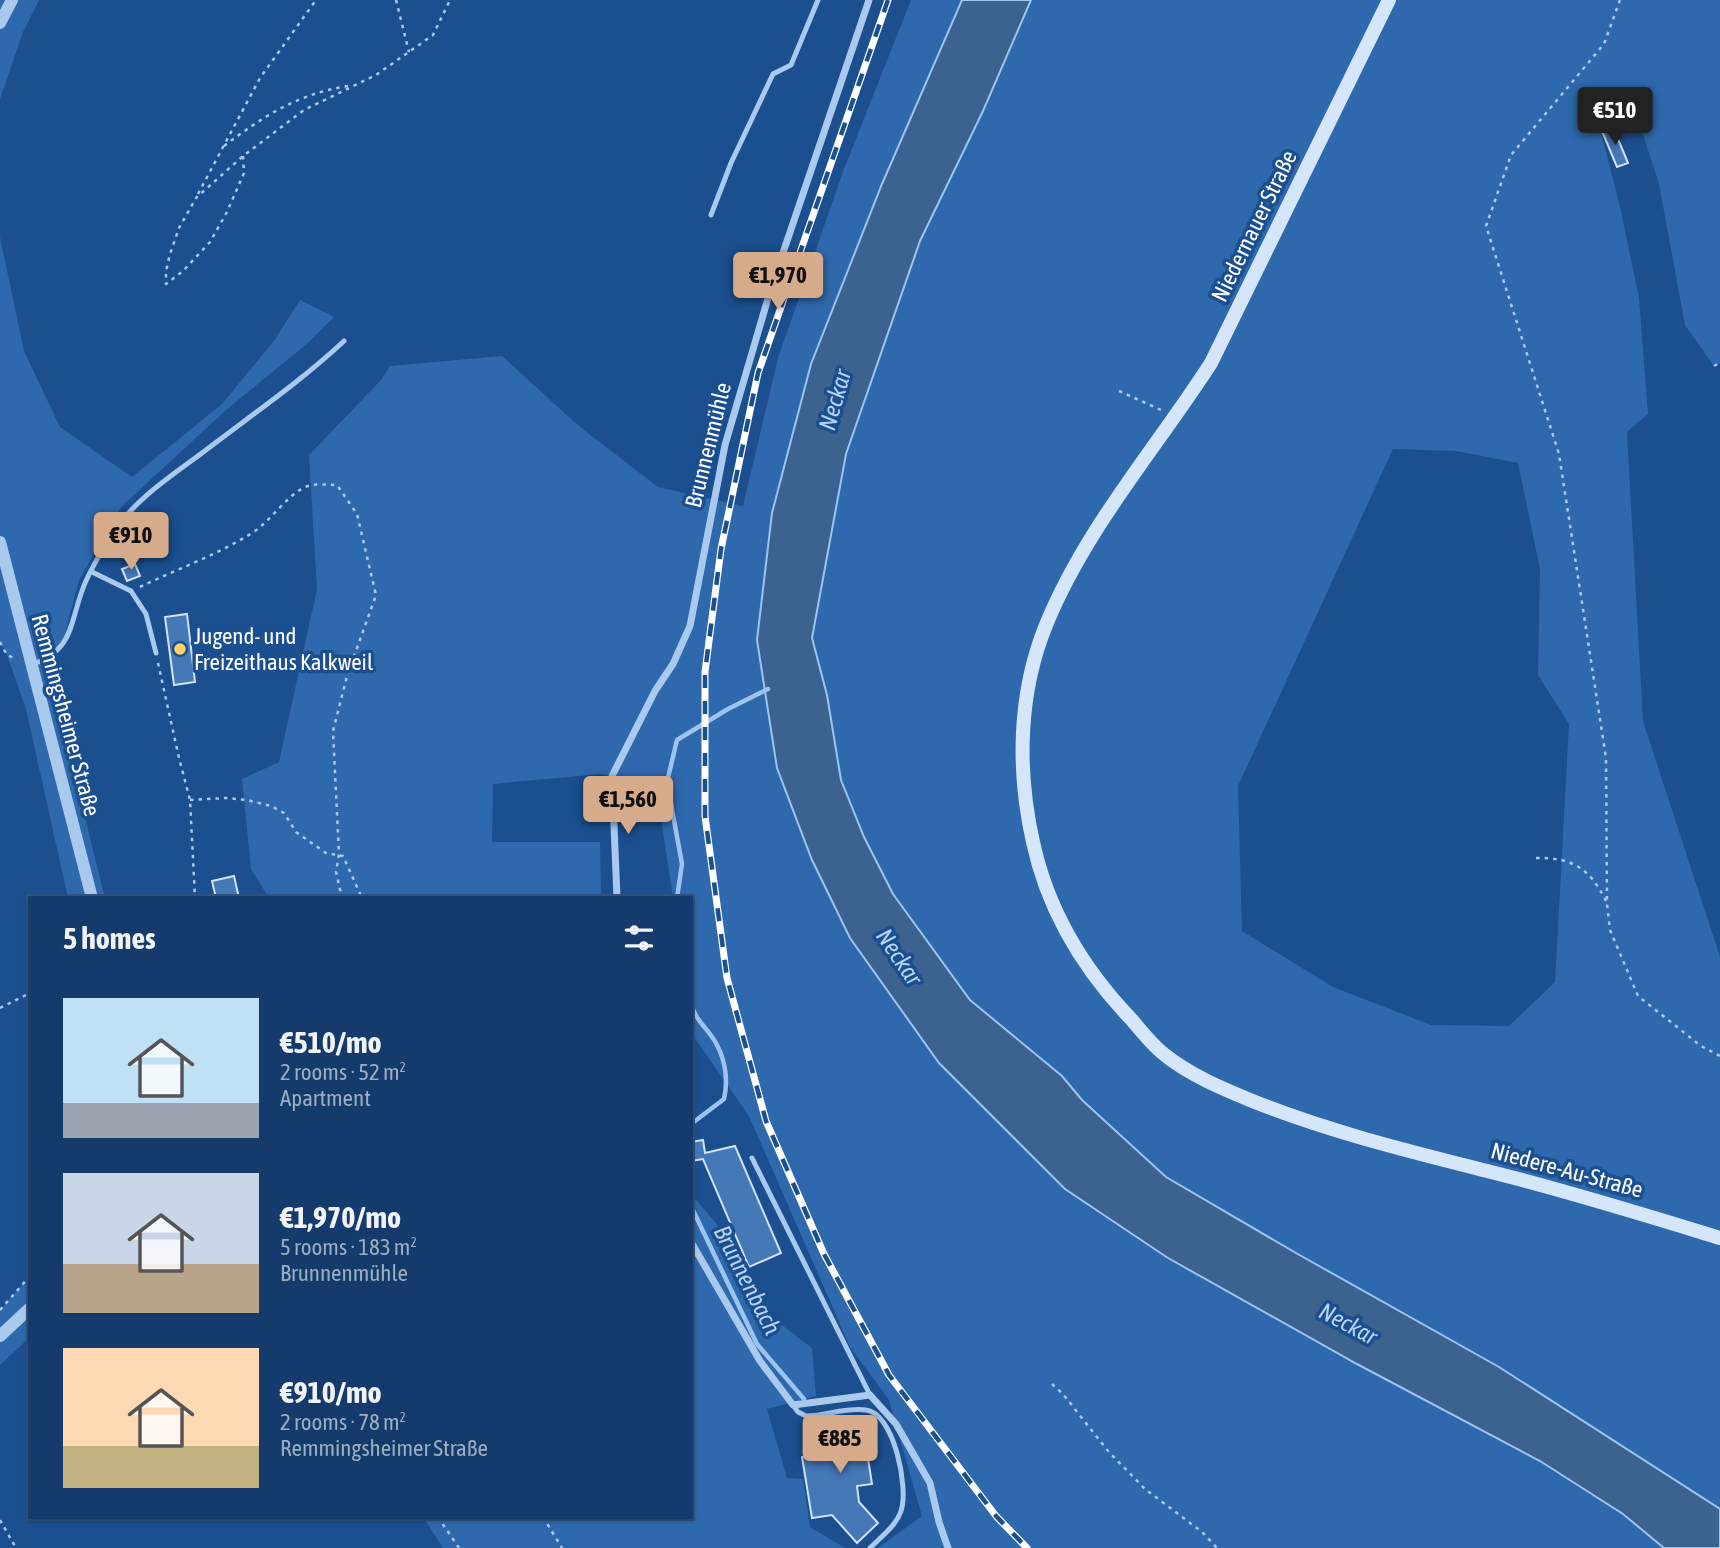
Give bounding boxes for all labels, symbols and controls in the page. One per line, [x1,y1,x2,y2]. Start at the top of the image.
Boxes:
pin: €510 [1574,88,1656,147]
text: €510 [1594,97,1636,123]
street label: Niedernauer Straße [1206,146,1302,306]
pin: €1,970 [721,252,835,312]
text: €1,970 [749,262,807,288]
water label: Neckar [813,366,856,433]
street label: Brunnenmühle [680,380,736,510]
pin: €910 [90,512,172,572]
text: €910 [110,522,152,548]
street label: Remmingsheimer Straße [27,611,105,819]
place label: Jugend- und Freizeithaus Kalkweil [194,623,373,675]
marker: Jugend- und Freizeithaus Kalkweil [172,641,188,657]
pin: €1,560 [571,776,685,836]
text: €1,560 [599,786,657,812]
icon: filters [620,919,658,957]
text: 5 homes [63,921,156,955]
water label: Neckar [871,924,928,991]
text: €510/mo [280,1025,382,1059]
icon: home [119,1026,203,1110]
text: 2 rooms · 52 m² [280,1059,406,1085]
text: Apartment [280,1085,371,1111]
street label: Niedere-Au-Straße [1488,1137,1646,1203]
text: €1,970/mo [280,1200,401,1234]
icon: home [119,1201,203,1285]
water label: Brunnenbach [708,1221,787,1339]
text: 5 rooms · 183 m² [280,1234,417,1260]
text: Brunnenmühle [280,1260,408,1286]
water label: Neckar [1315,1297,1383,1350]
text: €910/mo [280,1375,382,1409]
icon: home [119,1376,203,1460]
text: 2 rooms · 78 m² [280,1409,406,1435]
pin: €885 [799,1416,881,1475]
text: €885 [819,1425,861,1451]
text: Remmingsheimer Straße [280,1435,488,1461]

